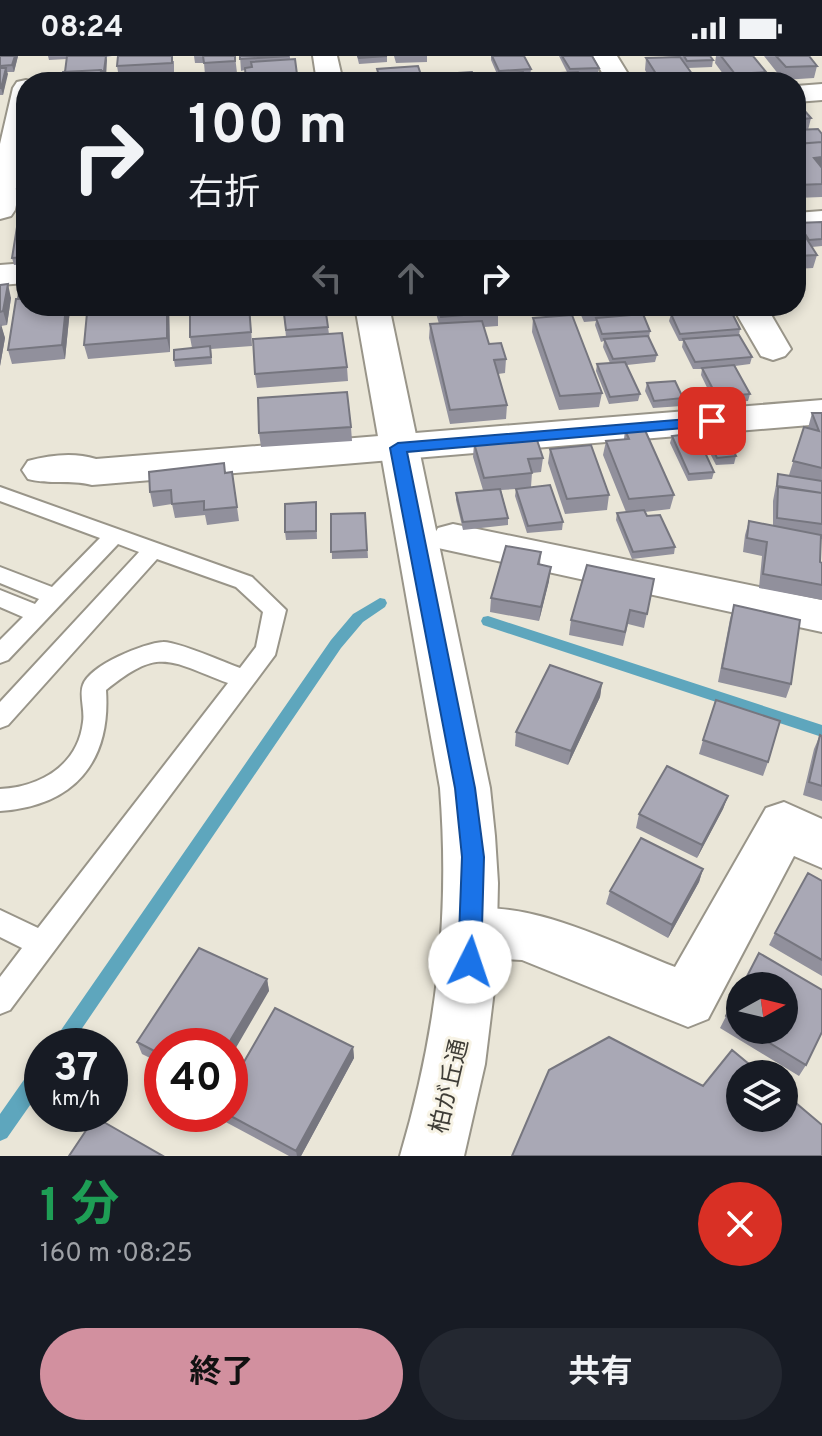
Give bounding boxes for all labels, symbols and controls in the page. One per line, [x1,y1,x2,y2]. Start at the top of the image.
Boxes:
text: 08:24 [40,10,124,47]
text: 100 m [188,93,347,163]
icon: right [56,104,160,208]
text: 右折 [188,172,260,218]
icon: left [305,256,349,300]
icon: ahead [389,256,433,300]
icon: right [473,256,517,300]
pin [678,387,746,455]
icon: arrive [690,399,734,443]
position arrow [428,920,512,1004]
north arrow [726,972,798,1044]
map controls [726,972,798,1132]
speed limit sign: 40 [144,1028,248,1132]
street label: 柏が丘通 [426,1036,476,1137]
text: 37 [54,1045,98,1095]
button: layers [726,1060,798,1132]
text: km/h [52,1087,100,1113]
text: 1 分 [40,1178,119,1238]
button: close [698,1182,782,1266]
text: 160 m · 08:25 [40,1238,193,1271]
button: 終了 [40,1328,403,1420]
button: 共有 [419,1328,782,1420]

